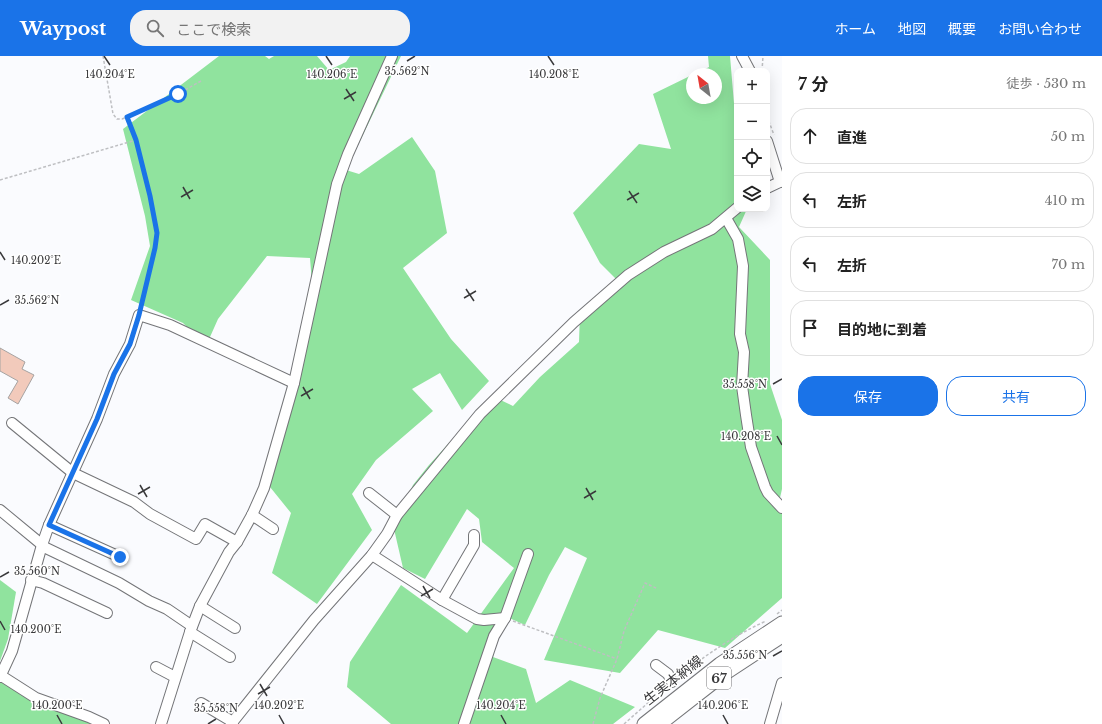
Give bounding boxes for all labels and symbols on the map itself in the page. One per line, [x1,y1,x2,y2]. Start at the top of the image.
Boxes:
text: 35.562°N [384,65,430,78]
text: 140.204°E [85,68,135,81]
text: 140.206°E [307,68,357,81]
text: 140.208°E [529,68,579,81]
north arrow [686,68,722,104]
route start [169,85,187,103]
text: 140.202°E [11,254,61,267]
text: 35.562°N [14,294,60,307]
text: 35.558°N [723,378,767,391]
text: 140.208°E [721,430,771,443]
route end [111,548,129,566]
text: 35.560°N [14,565,60,578]
text: 140.200°E [10,623,62,636]
text: 35.556°N [723,649,767,662]
street label: 生実本納線 [640,651,706,709]
road number: 67 [707,667,731,689]
text: 140.200°E [31,699,83,712]
text: 140.202°E [254,699,304,712]
text: 140.204°E [476,699,526,712]
text: 140.206°E [698,699,748,712]
text: 35.558°N [194,702,238,715]

